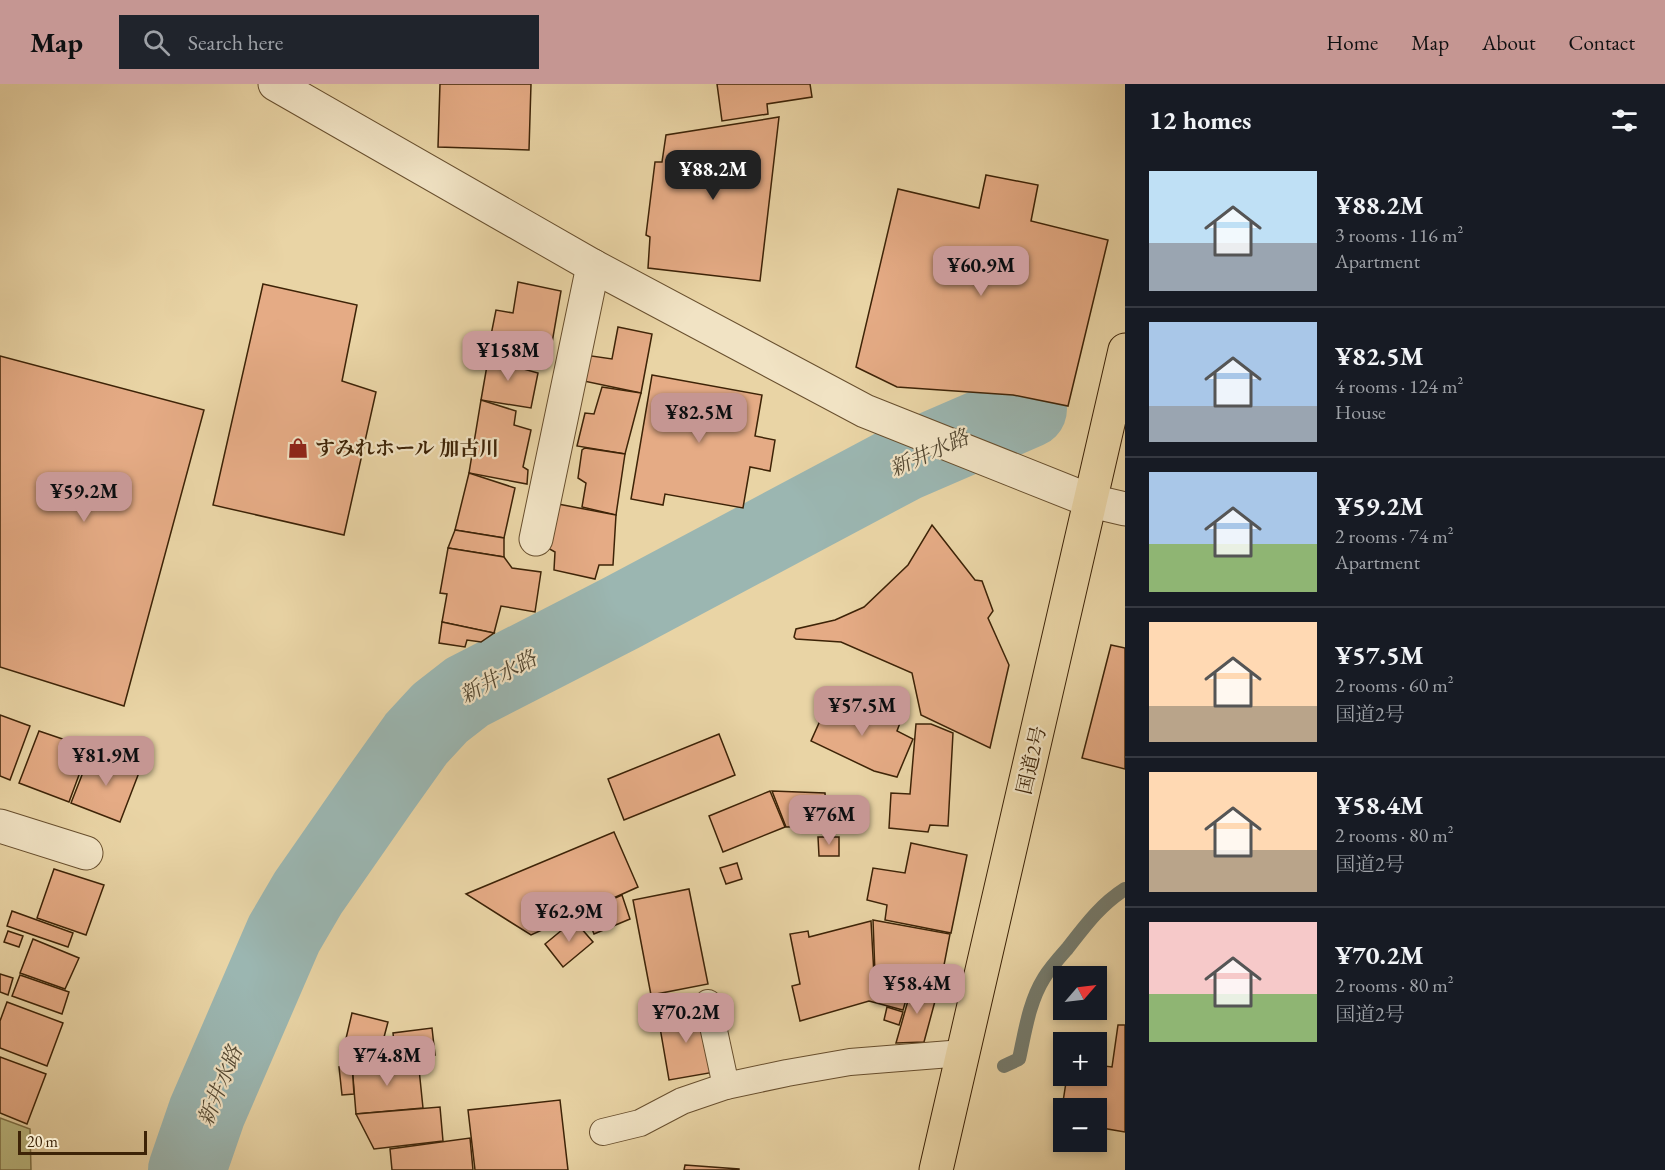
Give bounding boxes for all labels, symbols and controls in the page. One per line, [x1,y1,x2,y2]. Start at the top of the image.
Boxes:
search box [119,15,539,69]
text: Map [30,24,83,60]
icon: search [140,26,173,59]
text: Search here [188,28,283,57]
text: Home [1326,29,1378,56]
text: Map [1411,29,1449,56]
text: About [1482,29,1535,56]
text: Contact [1568,29,1635,56]
text: 12 homes [1149,103,1251,137]
icon: filters [1608,104,1641,137]
pin: ¥88.2M [664,150,762,201]
text: ¥88.2M [679,156,747,182]
text: ¥88.2M [1335,188,1424,222]
icon: home [1197,195,1269,267]
text: 3 rooms · 116 m² [1335,222,1463,248]
pin: ¥60.9M [932,246,1030,297]
text: Apartment [1335,248,1420,274]
text: ¥60.9M [947,252,1015,278]
pin: ¥158M [466,331,550,382]
text: ¥158M [476,337,540,363]
text: ¥82.5M [1335,339,1424,373]
icon: home [1197,346,1269,418]
text: 4 rooms · 124 m² [1335,373,1463,399]
pin: ¥82.5M [650,393,748,444]
text: ¥82.5M [665,399,733,425]
text: House [1335,399,1386,425]
water label: 新井水路 [885,422,974,482]
place label: すみれホール 加古川 [315,435,499,461]
shop icon: すみれホール 加古川 [286,436,310,460]
pin: ¥59.2M [35,472,133,523]
text: ¥59.2M [50,478,118,504]
text: ¥59.2M [1335,489,1424,523]
icon: home [1197,496,1269,568]
text: 2 rooms · 74 m² [1335,523,1454,549]
text: Apartment [1335,549,1420,575]
text: ¥57.5M [1335,638,1424,672]
water label: 新井水路 [454,643,543,709]
icon: home [1197,646,1269,718]
text: 2 rooms · 60 m² [1335,672,1454,698]
pin: ¥57.5M [813,686,911,737]
text: ¥57.5M [828,692,896,718]
text: 国道2号 [1335,701,1405,727]
street label: 国道2号 [1011,723,1051,797]
pin: ¥81.9M [57,736,155,787]
text: ¥81.9M [72,742,140,768]
text: ¥58.4M [1335,788,1424,822]
pin: ¥76M [793,795,865,846]
icon: home [1197,796,1269,868]
text: ¥76M [803,801,855,827]
text: 2 rooms · 80 m² [1335,822,1454,848]
text: 国道2号 [1335,851,1405,877]
pin: ¥62.9M [520,892,618,943]
text: ¥62.9M [535,898,603,924]
text: ¥70.2M [1335,938,1424,972]
icon: home [1197,946,1269,1018]
pin: ¥58.4M [868,964,966,1015]
north arrow [1053,966,1107,1020]
map controls [1053,966,1107,1152]
text: ¥58.4M [883,970,951,996]
text: 2 rooms · 80 m² [1335,972,1454,998]
pin: ¥70.2M [637,993,735,1044]
text: ¥70.2M [652,999,720,1025]
text: 国道2号 [1335,1001,1405,1027]
button: + [1053,1032,1107,1086]
pin: ¥74.8M [338,1036,436,1087]
water label: 新井水路 [191,1040,249,1130]
text: ¥74.8M [353,1042,421,1068]
button: − [1053,1098,1107,1152]
scale bar [18,1128,147,1156]
text: 20 m [27,1131,58,1152]

